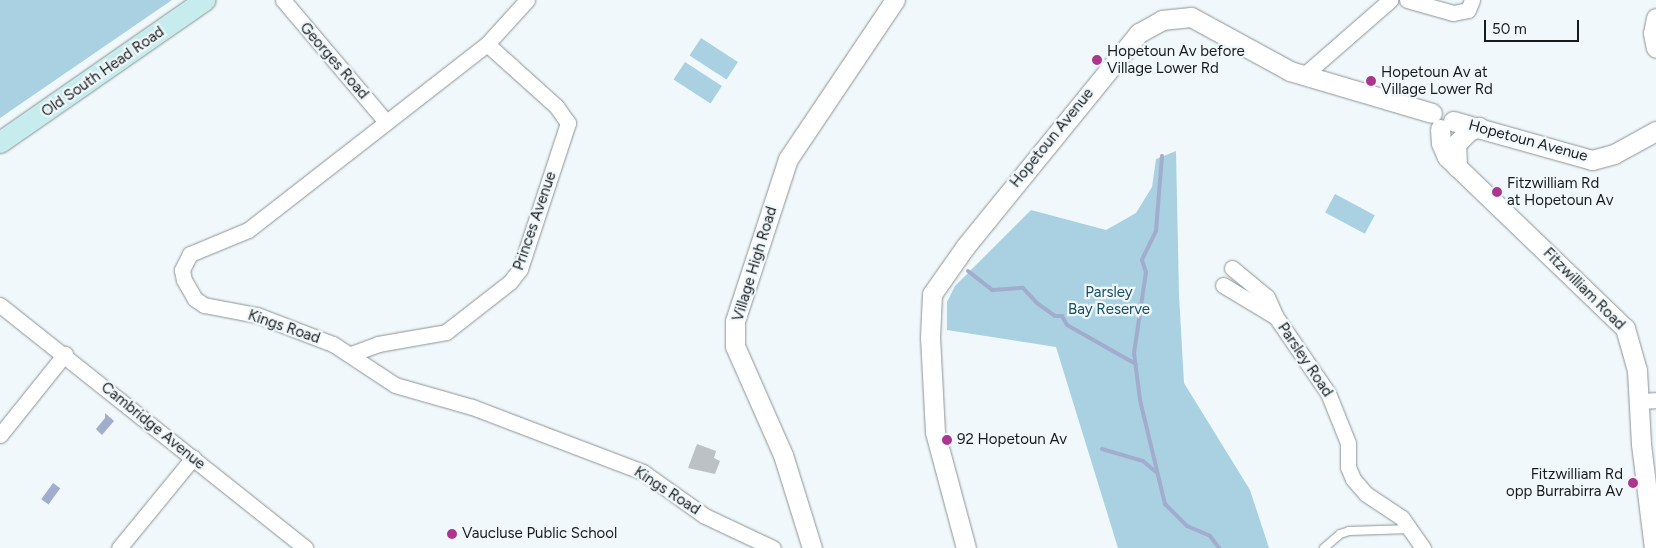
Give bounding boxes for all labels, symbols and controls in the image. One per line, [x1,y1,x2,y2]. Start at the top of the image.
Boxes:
scale bar [1486,10,1581,42]
street label: Georges Road [296,19,372,103]
text: 50 m [1492,20,1527,38]
street label: Old South Head Road [38,23,168,121]
place label: Hopetoun Av before Village Lower Rd [1107,42,1245,77]
marker: Hopetoun Av before Village Lower Rd [1091,54,1103,66]
place label: Hopetoun Av at Village Lower Rd [1381,63,1493,98]
marker: Hopetoun Av at Village Lower Rd [1365,75,1377,87]
street label: Hopetoun Avenue [1006,85,1098,191]
street label: Hopetoun Avenue [1466,116,1590,166]
street label: Princes Avenue [510,169,560,273]
place label: Fitzwilliam Rd at Hopetoun Av [1507,174,1614,209]
marker: Fitzwilliam Rd at Hopetoun Av [1491,186,1503,198]
street label: Village High Road [729,204,781,324]
street label: Fitzwilliam Road [1539,244,1629,334]
park label: Parsley Bay Reserve [1068,283,1150,318]
street label: Kings Road [246,306,322,348]
street label: Parsley Road [1274,319,1336,401]
street label: Cambridge Avenue [97,378,209,474]
place label: 92 Hopetoun Av [957,431,1067,449]
marker: 92 Hopetoun Av [941,434,953,446]
street label: Kings Road [631,463,703,519]
place label: Fitzwilliam Rd opp Burrabirra Av [1506,465,1623,500]
marker: Fitzwilliam Rd opp Burrabirra Av [1627,477,1639,489]
place label: Vaucluse Public School [462,525,617,543]
marker: Vaucluse Public School [446,528,458,540]

